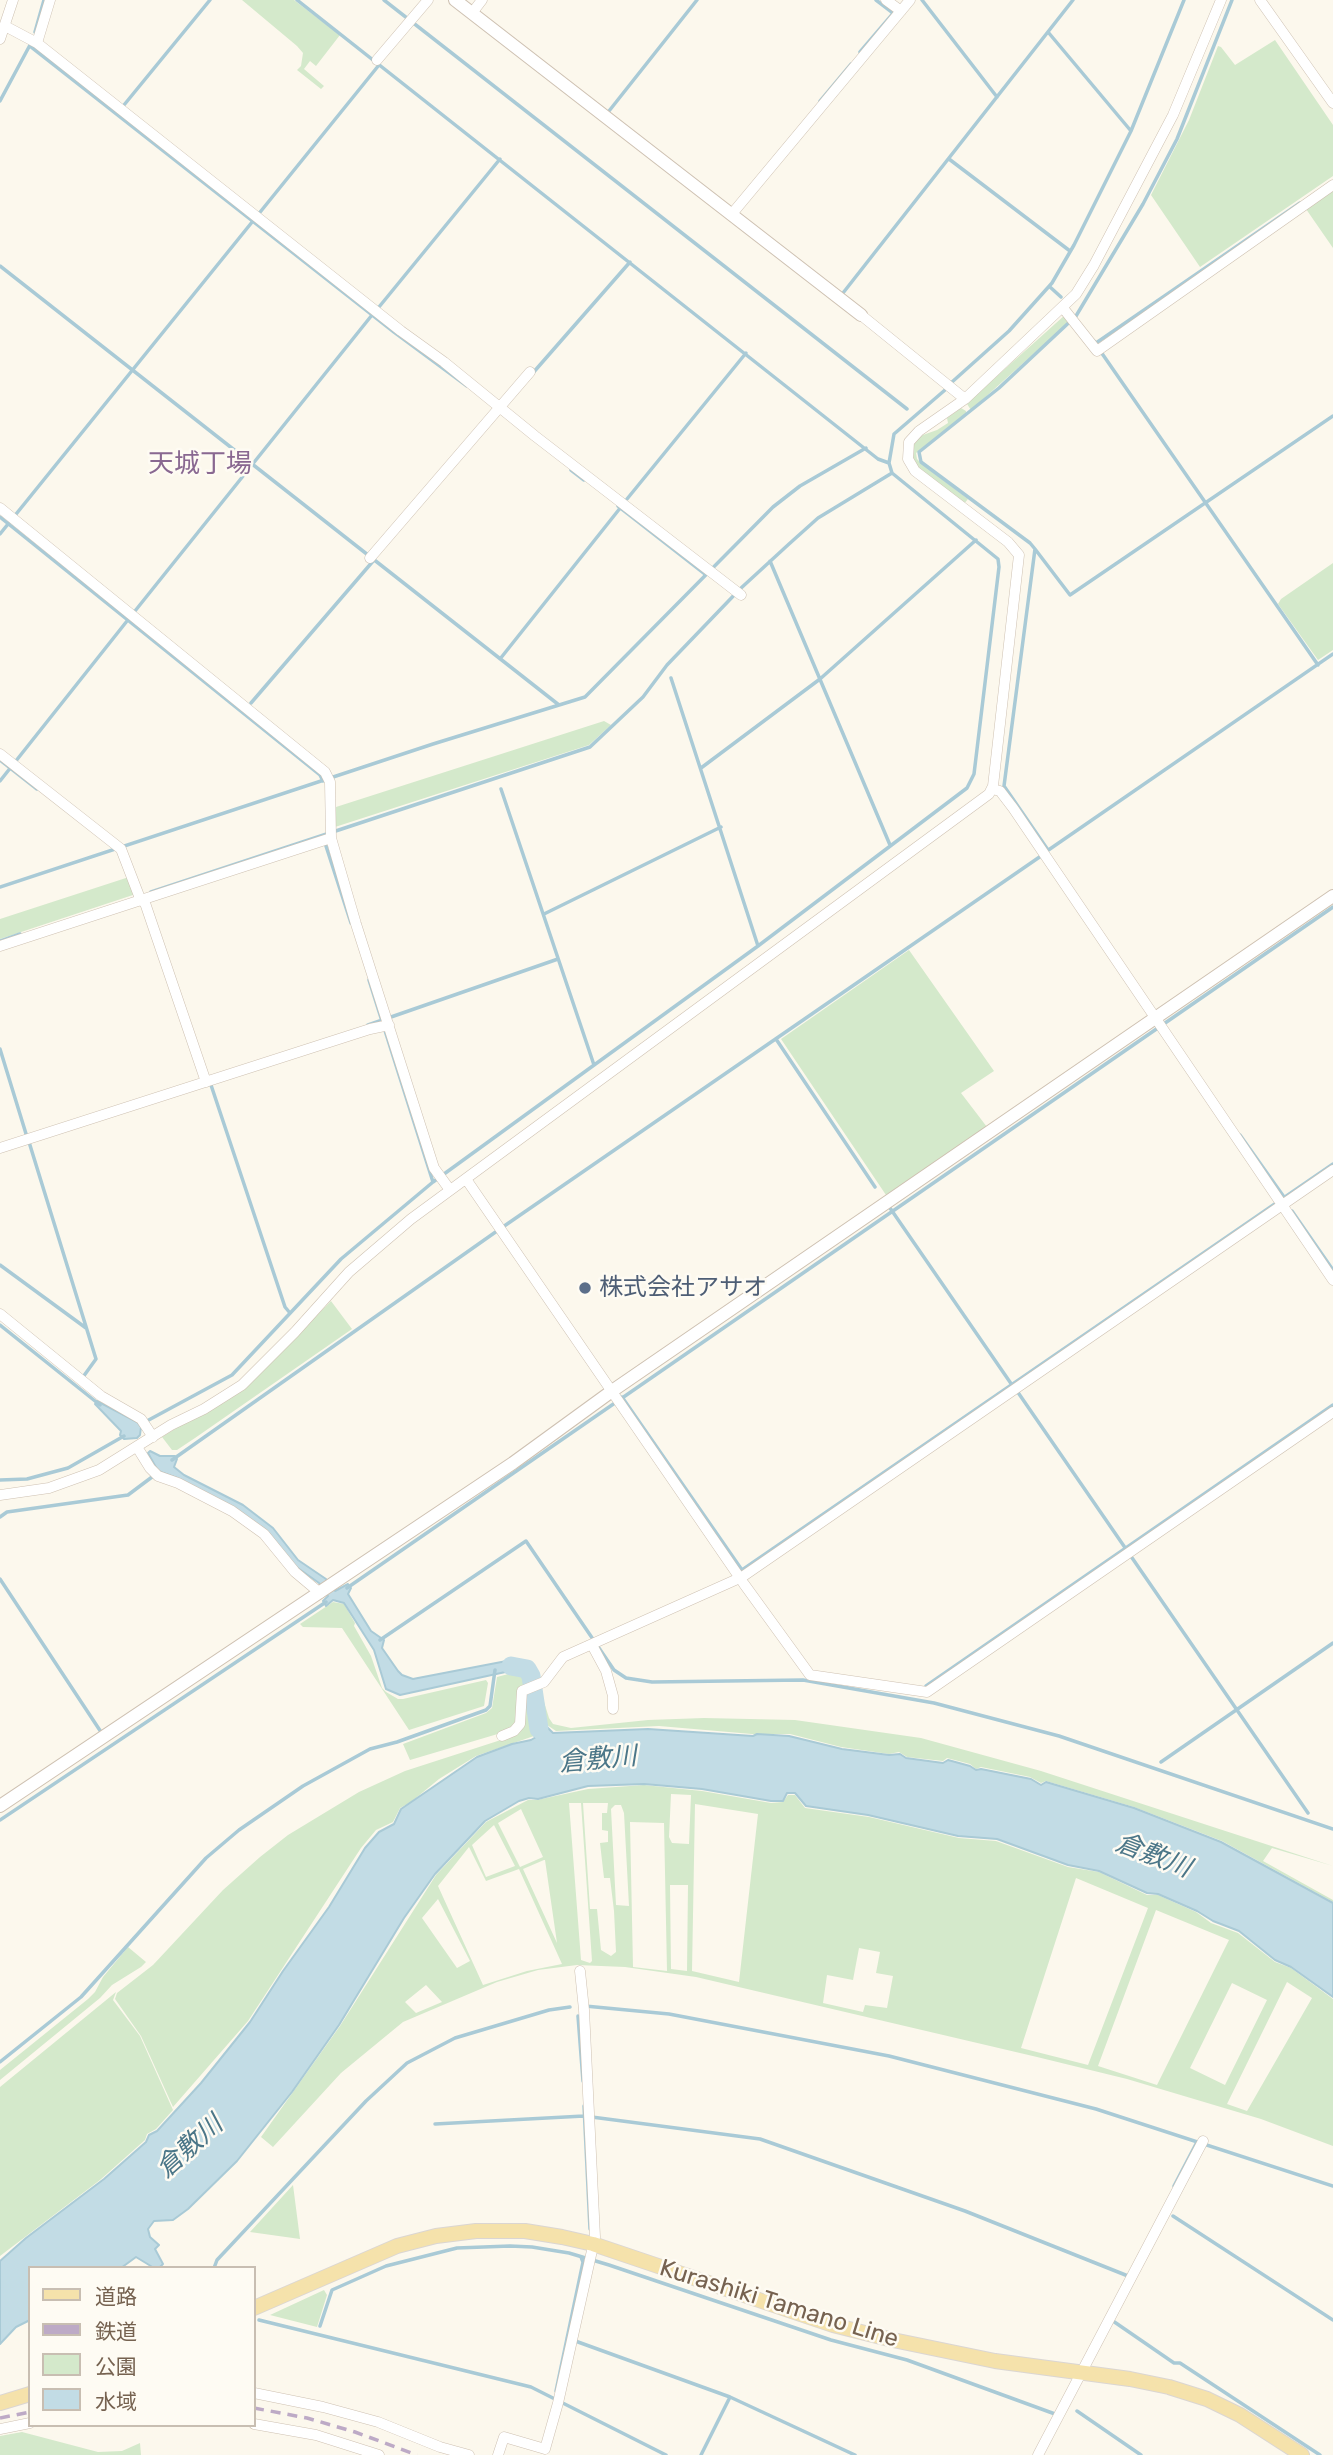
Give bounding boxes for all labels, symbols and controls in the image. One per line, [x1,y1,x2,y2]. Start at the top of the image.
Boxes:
district label: 天城丁場 [148,448,252,480]
place label: 株式会社アサオ [599,1274,767,1302]
marker: 株式会社アサオ [577,1280,593,1296]
water label: 倉敷川 [558,1741,638,1779]
water label: 倉敷川 [1111,1827,1195,1885]
water label: 倉敷川 [151,2109,229,2185]
street label: Kurashiki Tamano Line [656,2254,902,2354]
legend [28,2266,256,2427]
text: 道路 [95,2284,137,2309]
text: 鉄道 [95,2319,137,2344]
text: 公園 [95,2354,137,2379]
text: 水域 [95,2389,137,2414]

